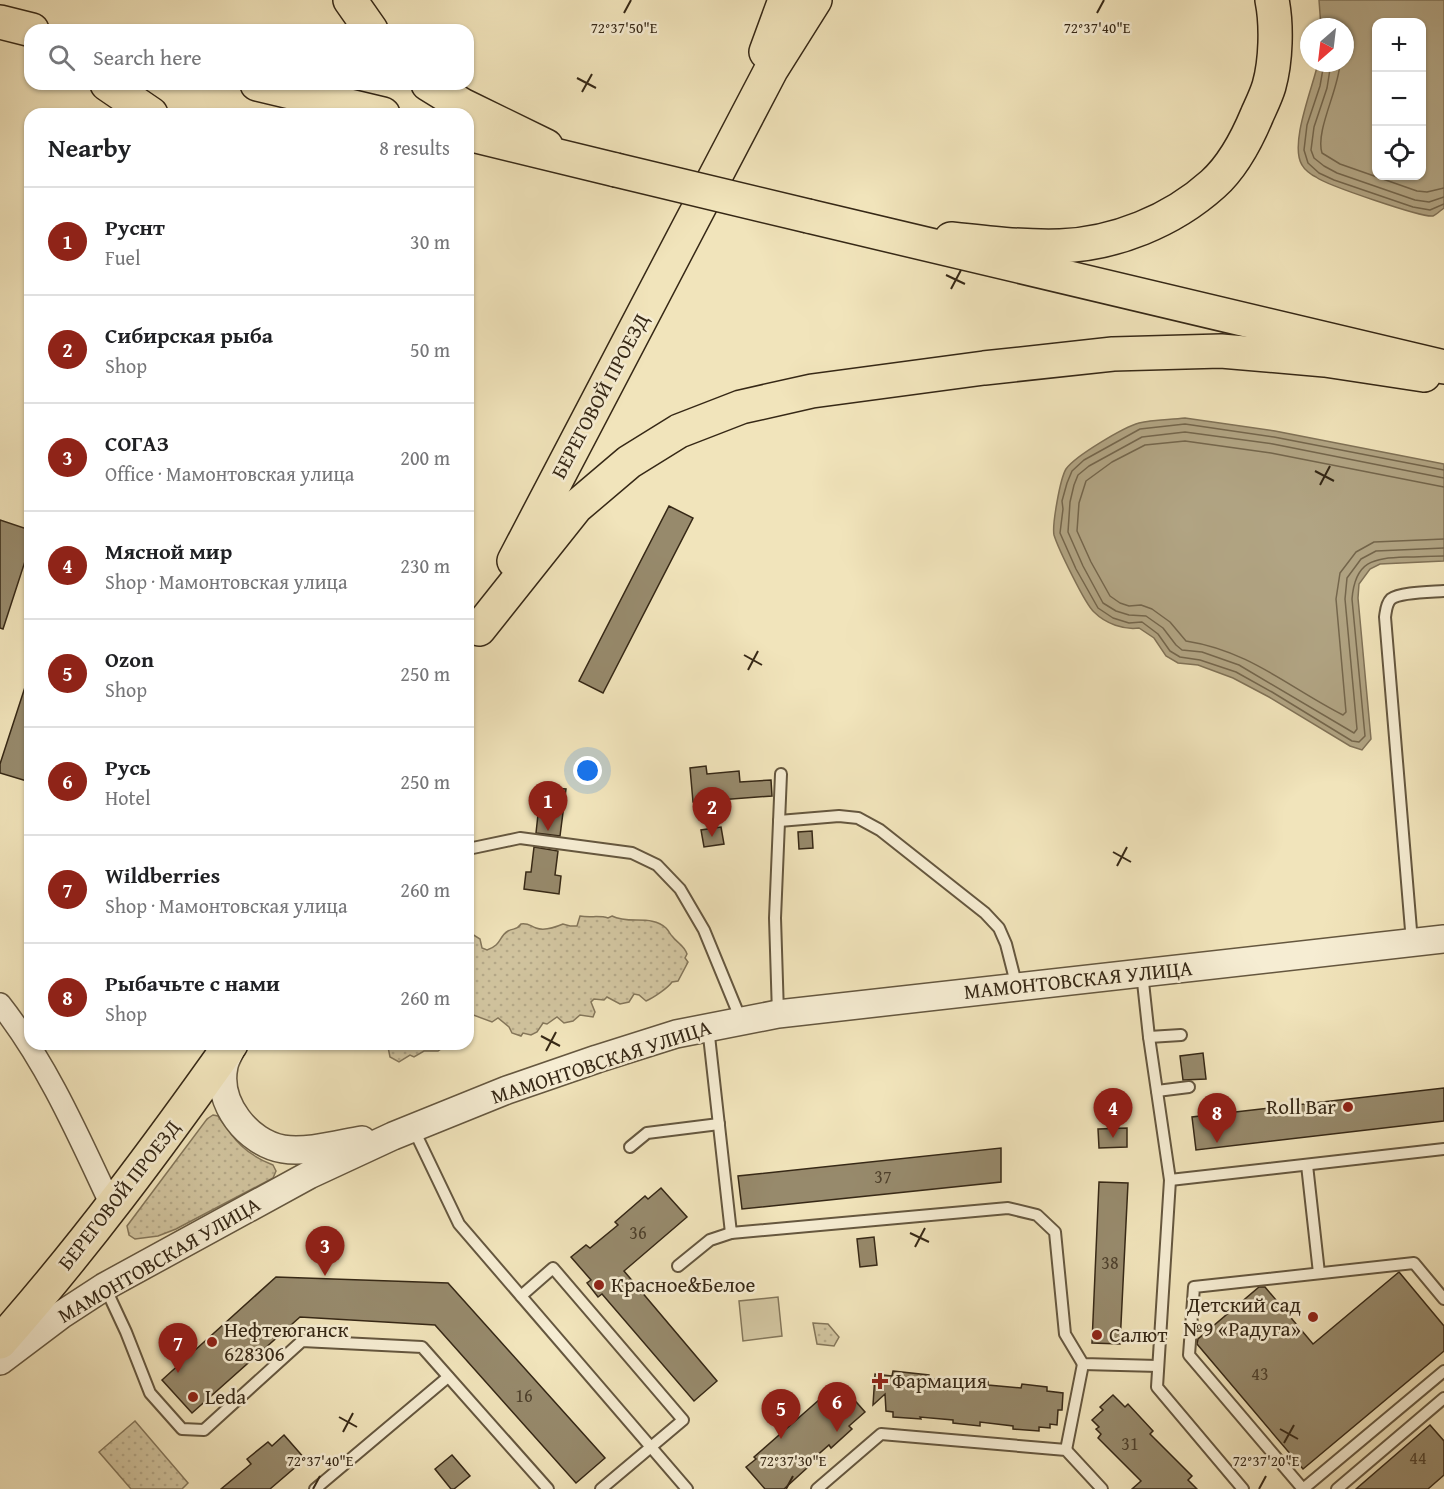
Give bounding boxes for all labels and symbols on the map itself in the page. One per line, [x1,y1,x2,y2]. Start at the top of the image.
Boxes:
text: 72°37'50"E [591,17,658,38]
text: 72°37'40"E [1064,17,1131,38]
north arrow [1300,18,1354,72]
street label: БЕРЕГОВОЙ ПРОЕЗД [543,308,656,484]
your location [573,756,602,785]
pin: 1 [528,782,568,831]
pin: 2 [692,788,732,837]
street label: МАМОНТОВСКАЯ УЛИЦА [962,952,1194,1007]
street label: МАМОНТОВСКАЯ УЛИЦА [487,1011,715,1112]
pin: 4 [1094,1088,1132,1138]
place label: Roll Bar [1266,1091,1336,1122]
pin: 8 [1198,1094,1236,1143]
marker: Roll Bar [1341,1100,1355,1114]
street label: БЕРЕГОВОЙ ПРОЕЗД [50,1113,187,1276]
house number: 37 [874,1163,892,1190]
street label: МАМОНТОВСКАЯ УЛИЦА [52,1189,266,1330]
house number: 36 [629,1219,647,1246]
pin: 3 [306,1226,344,1276]
house number: 38 [1101,1249,1119,1276]
place label: Красное&Белое [611,1269,756,1300]
marker: Красное&Белое [592,1278,606,1292]
place label: Детский сад №9 «Радуга» [1183,1289,1302,1344]
marker: Детский сад №9 «Радуга» [1306,1310,1320,1324]
place label: Нефтеюганск 628306 [224,1314,348,1369]
place label: Салют [1109,1319,1167,1350]
pin: 7 [158,1324,198,1373]
marker: Салют [1090,1328,1104,1342]
marker: Нефтеюганск 628306 [205,1335,219,1349]
house number: 43 [1251,1360,1269,1387]
place label: Фармация [892,1365,987,1396]
marker: Фармация [873,1374,887,1388]
place label: Leda [205,1381,246,1412]
house number: 16 [515,1382,533,1409]
pin: 6 [818,1382,856,1432]
marker: Leda [186,1390,200,1404]
pin: 5 [762,1390,800,1439]
house number: 31 [1121,1430,1139,1457]
house number: 44 [1409,1444,1427,1471]
text: 72°37'40"E [287,1450,354,1471]
text: 72°37'30"E [760,1450,827,1471]
text: 72°37'20"E [1233,1450,1300,1471]

